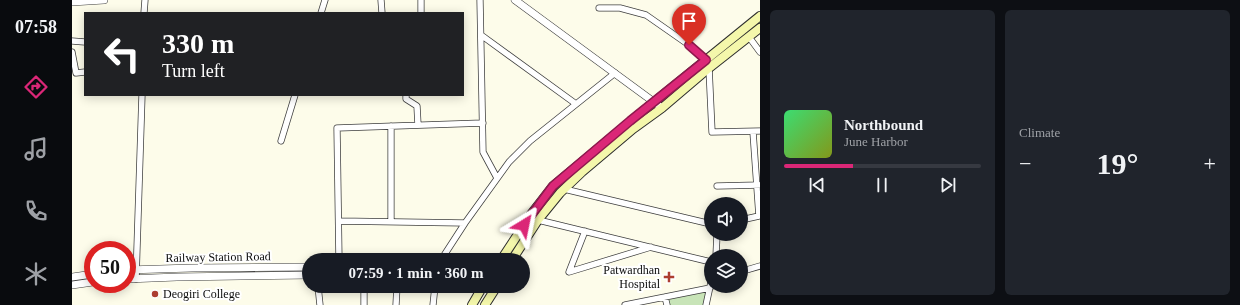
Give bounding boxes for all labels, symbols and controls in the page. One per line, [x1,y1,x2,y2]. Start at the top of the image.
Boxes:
pin [672,4,706,45]
icon: arrive [678,10,700,32]
text: 07:58 [15,17,57,37]
icon: left [96,28,148,80]
text: 330 m [162,28,234,59]
text: Turn left [162,61,225,81]
icon: directions [22,73,50,101]
text: Northbound [844,117,923,133]
text: Climate [1019,125,1060,140]
text: June Harbor [844,134,908,149]
icon: music [22,135,50,163]
text: 19° [1097,147,1139,180]
text: − [1019,151,1031,176]
text: + [1204,151,1216,176]
icon: previous [806,174,828,196]
icon: pause [871,174,893,196]
icon: next [937,174,959,196]
icon: phone [22,197,50,225]
map controls [704,197,748,293]
button: sound [704,197,748,241]
position arrow [503,204,545,246]
speed limit sign: 50 [84,241,136,293]
street label: Railway Station Road [165,249,271,265]
button: layers [704,249,748,293]
icon: climate [22,260,50,288]
place label: Patwardhan Hospital [603,263,661,291]
text: 07:59 · 1 min · 360 m [349,265,484,281]
marker: Patwardhan Hospital [663,271,675,283]
place label: Deogiri College [163,287,240,301]
marker: Deogiri College [150,289,160,299]

